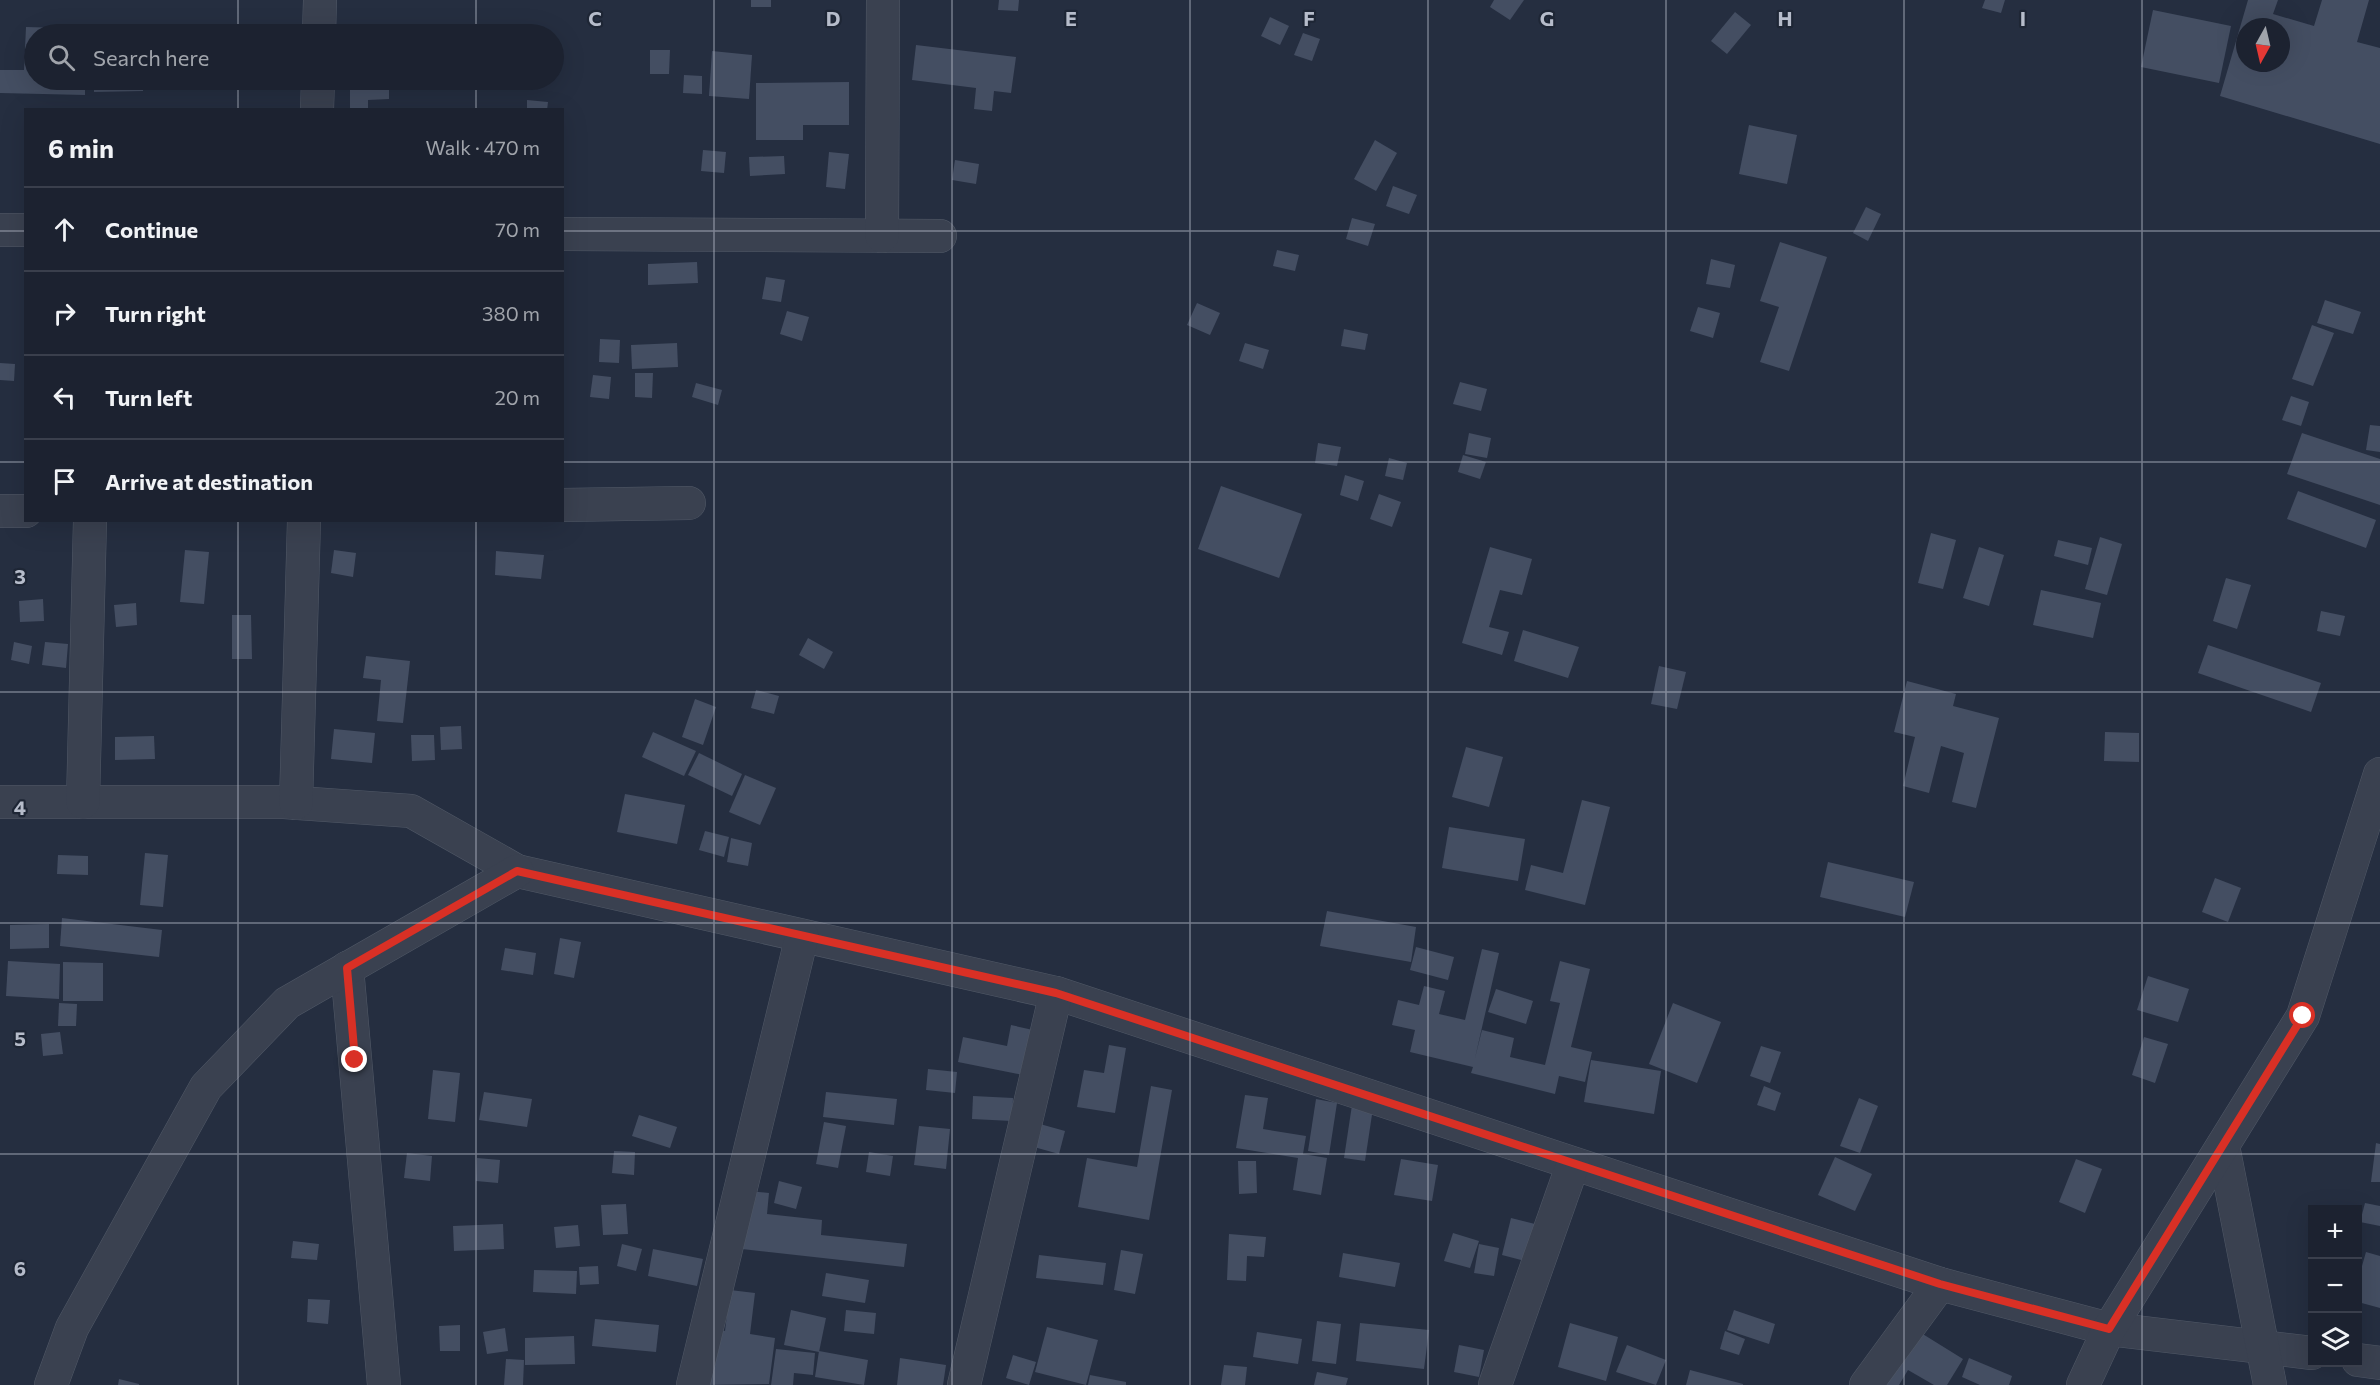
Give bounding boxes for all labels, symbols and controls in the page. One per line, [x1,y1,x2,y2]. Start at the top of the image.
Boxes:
text: C [588,6,602,30]
text: D [826,6,840,30]
text: E [1065,6,1077,30]
text: F [1303,6,1315,30]
text: G [1540,6,1554,30]
text: H [1778,6,1793,30]
text: I [2020,6,2026,30]
north arrow [2236,18,2290,72]
search box [24,24,564,90]
icon: search [45,41,78,74]
text: Search here [93,44,209,71]
text: 6 min [48,132,114,163]
text: Walk · 470 m [425,135,540,159]
icon: ahead [48,213,81,246]
text: Continue [105,216,198,243]
text: 70 m [495,217,540,241]
icon: right [48,297,81,330]
text: Turn right [105,300,206,327]
text: 380 m [482,301,540,325]
icon: left [48,381,81,414]
text: Turn left [105,384,192,411]
text: 20 m [495,385,540,409]
icon: arrive [48,465,81,498]
text: Arrive at destination [105,468,313,495]
text: 3 [14,564,26,588]
text: 4 [14,795,26,819]
route start [2289,1002,2315,1028]
text: 5 [14,1026,26,1050]
route end [341,1046,367,1072]
map controls [2308,1205,2362,1367]
button: + [2308,1205,2362,1259]
text: 6 [14,1256,26,1280]
button: − [2308,1259,2362,1313]
button: layers [2308,1313,2362,1367]

